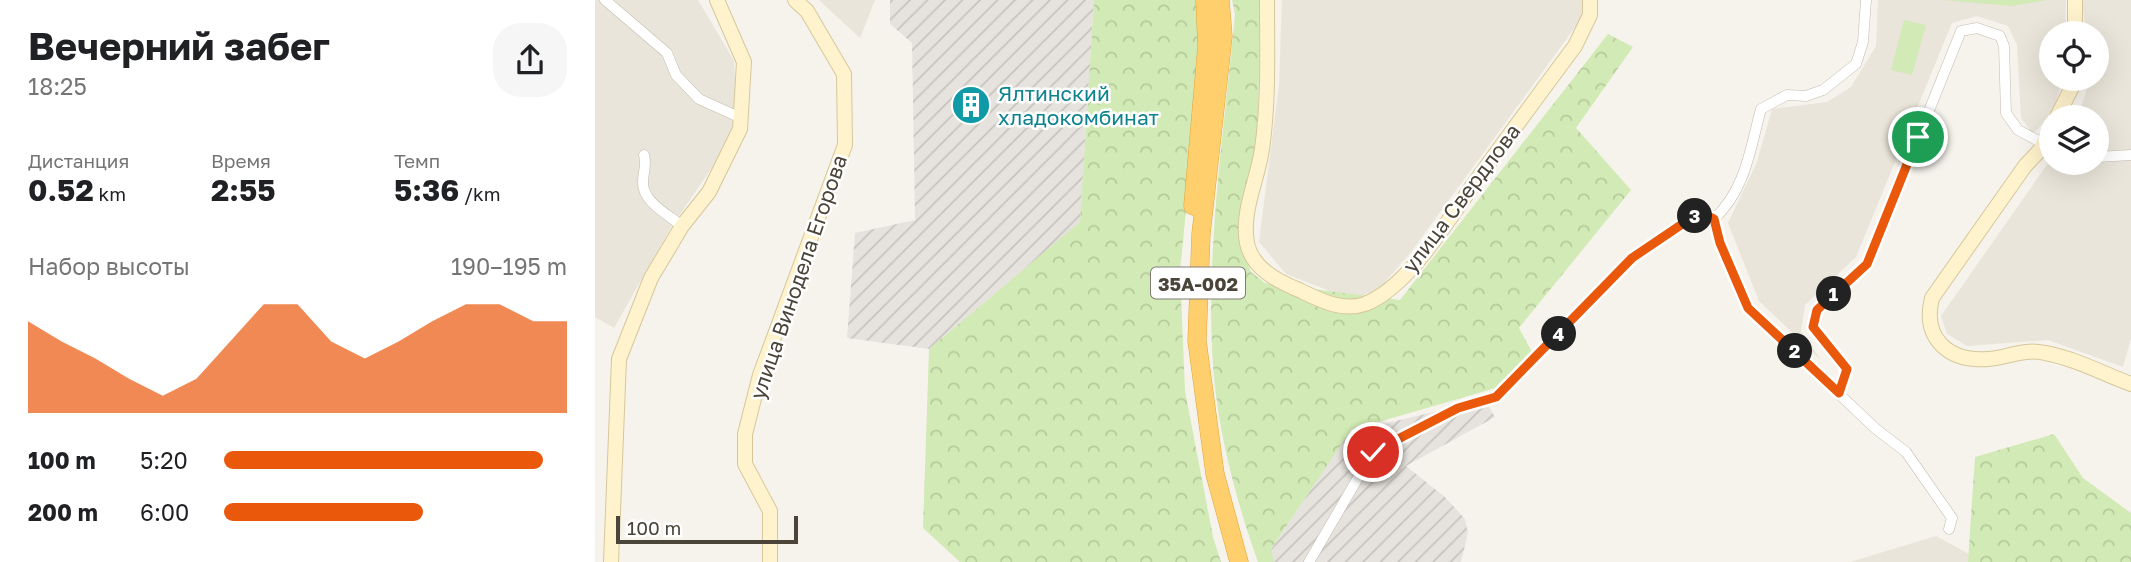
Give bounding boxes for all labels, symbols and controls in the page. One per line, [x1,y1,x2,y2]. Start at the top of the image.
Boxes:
map controls [2039,21,2109,175]
button: locate [2039,21,2109,91]
text: Вечерний забег [28,23,330,68]
button: share [493,23,567,97]
text: 18:25 [28,72,87,100]
place label: Ялтинский хладокомбинат [998,80,1159,130]
building icon: Ялтинский хладокомбинат [950,84,992,126]
button: layers [2039,105,2109,175]
pin [1888,107,1948,167]
street label: улица Свердлова [1397,118,1525,278]
icon: arrive [1899,118,1937,156]
text: Дистанция [28,149,129,172]
text: Время [211,149,271,172]
text: Темп [394,149,440,172]
street label: улица Винодела Егорова [744,151,852,403]
text: 0.52 [28,172,94,208]
text: 2:55 [211,172,276,208]
text: 5:36 [394,172,459,208]
text: km [94,182,126,205]
text: /km [459,182,501,205]
pin: 3 [1677,198,1713,234]
text: 3 [1689,204,1700,227]
text: Набор высоты [28,252,190,280]
text: 190–195 m [451,252,567,280]
road number: 35А-002 [1151,268,1245,298]
pin: 1 [1817,276,1851,312]
text: 1 [1829,282,1838,305]
pin: 4 [1541,316,1577,352]
text: 4 [1553,322,1564,345]
pin: 2 [1777,334,1813,368]
text: 2 [1789,339,1800,362]
pin [1343,422,1403,482]
icon: check [1354,433,1392,471]
text: 100 m [28,446,96,474]
text: 5:20 [140,446,188,474]
text: 200 m [28,498,98,526]
text: 6:00 [140,498,189,526]
scale bar [616,513,798,545]
text: 100 m [627,516,681,539]

